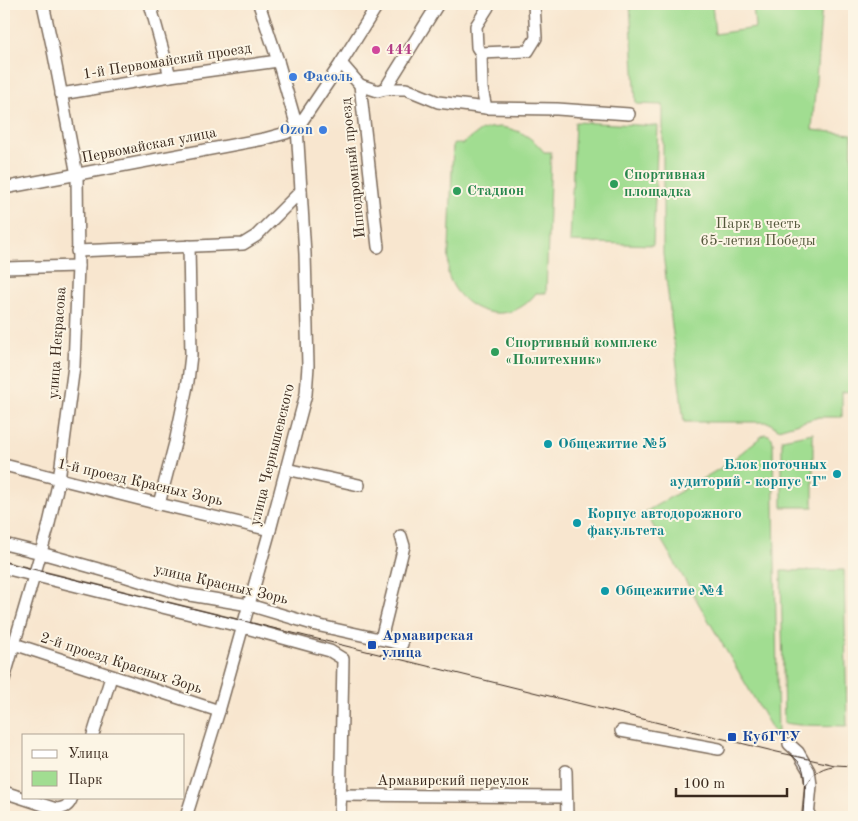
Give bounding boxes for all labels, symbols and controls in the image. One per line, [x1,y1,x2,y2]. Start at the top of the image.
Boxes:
street label: 1-й Первомайский проезд [82,41,253,83]
place label: 444 [386,43,412,58]
marker: 444 [370,44,382,56]
place label: Фасоль [303,70,353,85]
marker: Фасоль [287,71,299,83]
street label: Ипподромный проезд [339,97,369,239]
place label: Ozon [280,123,313,138]
marker: Ozon [317,124,329,136]
street label: Первомайская улица [80,125,218,166]
place label: Спортивная площадка [624,168,706,200]
marker: Спортивная площадка [608,178,620,190]
place label: Стадион [467,184,524,199]
marker: Стадион [451,185,463,197]
park label: Парк в честь 65-летия Победы [700,217,816,249]
street label: улица Некрасова [47,286,69,400]
place label: Спортивный комплекс «Политехник» [505,336,657,368]
marker: Спортивный комплекс «Политехник» [489,346,501,358]
street label: улица Чернышевского [248,382,298,528]
place label: Общежитие №5 [558,437,667,452]
marker: Общежитие №5 [542,438,554,450]
street label: 1-й проезд Красных Зорь [56,457,224,509]
place label: Блок поточных аудиторий - корпус "Г" [670,458,827,490]
marker: Блок поточных аудиторий - корпус "Г" [831,468,843,480]
place label: Корпус автодорожного факультета [587,507,742,539]
marker: Корпус автодорожного факультета [571,517,583,529]
street label: улица Красных Зорь [153,562,289,608]
place label: Общежитие №4 [615,584,724,599]
marker: Общежитие №4 [599,585,611,597]
place label: Армавирская улица [382,629,474,661]
street label: 2-й проезд Красных Зорь [38,631,204,697]
marker: Армавирская улица [366,639,378,651]
place label: КубГТУ [742,730,801,745]
marker: КубГТУ [726,731,738,743]
legend [22,734,185,798]
text: Улица [68,747,109,762]
scale bar [676,766,787,798]
text: Парк [68,773,103,788]
street label: Армавирский переулок [377,774,530,789]
text: 100 m [683,777,725,792]

